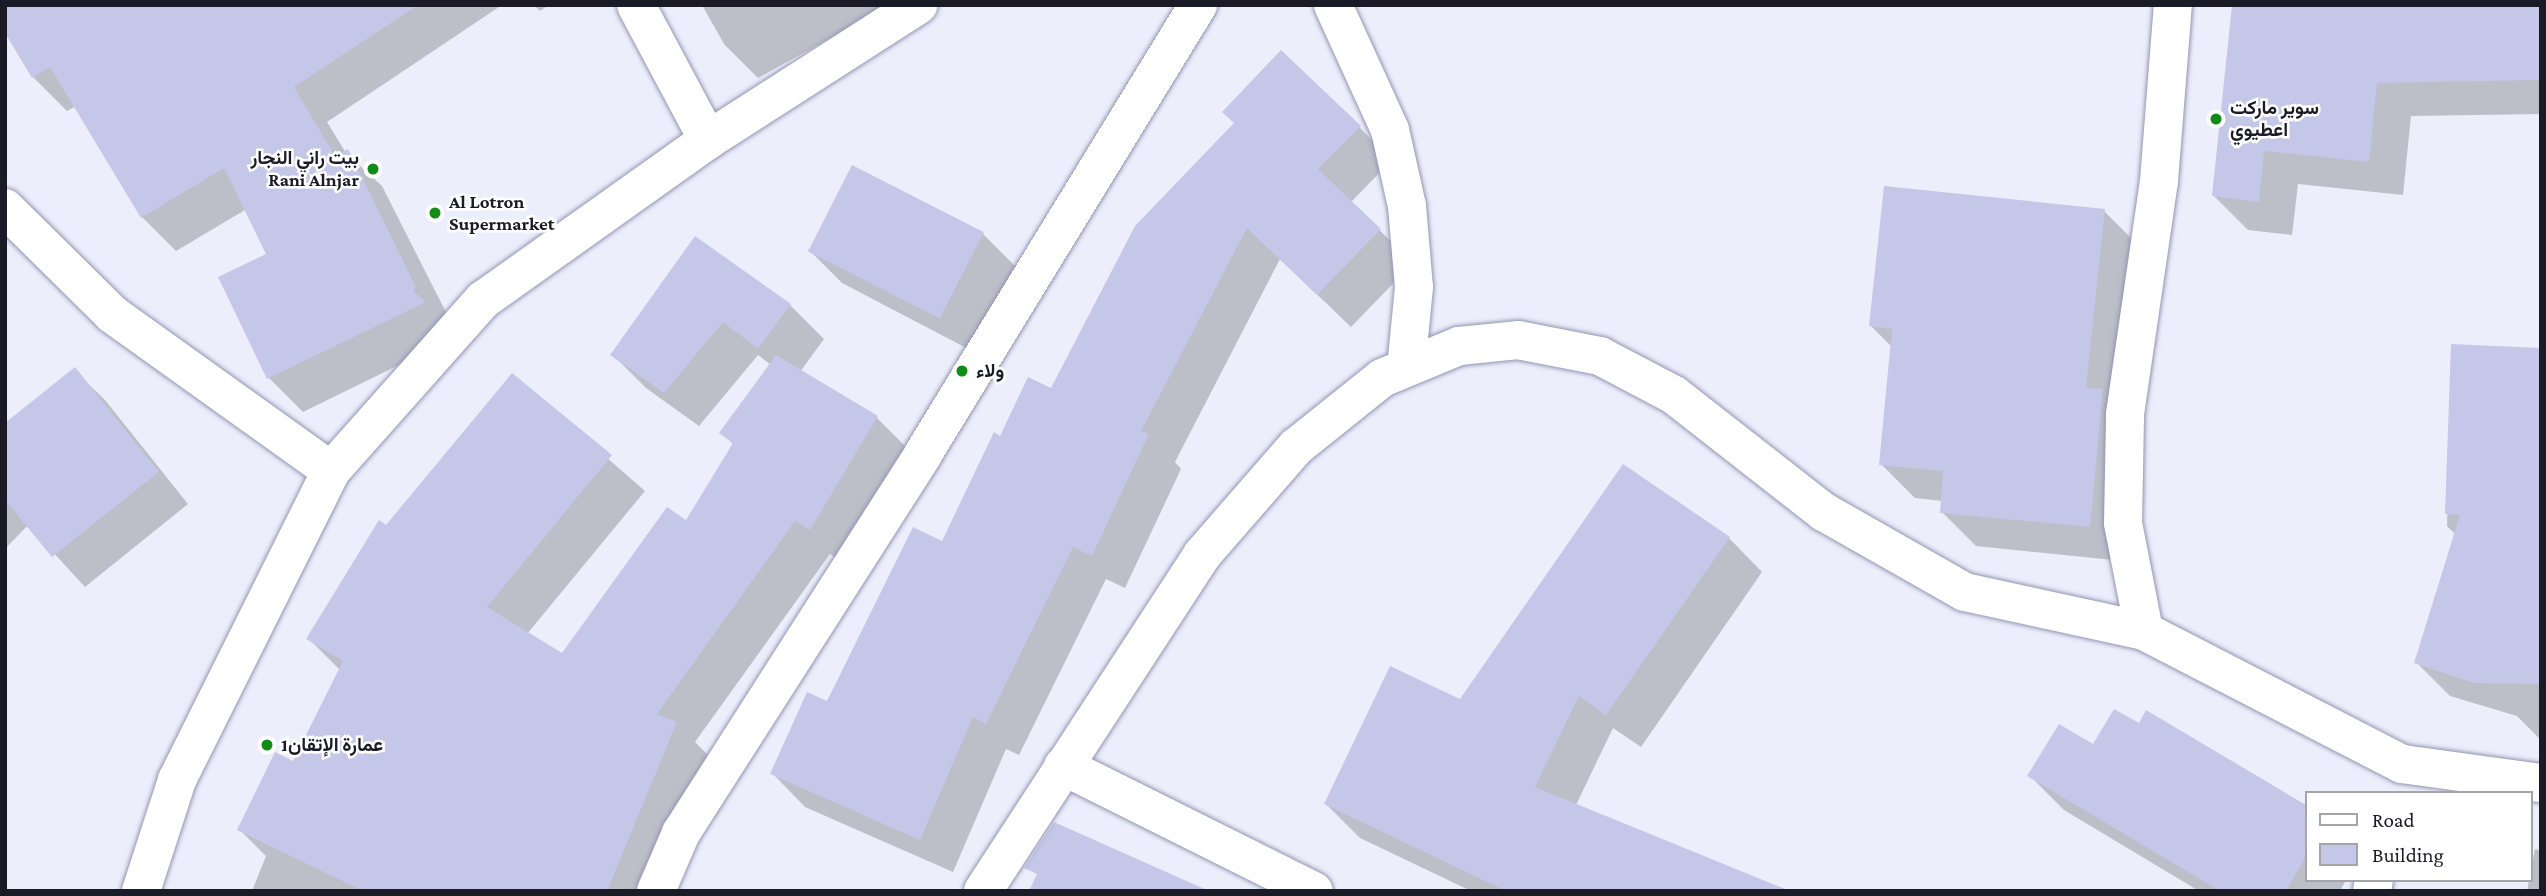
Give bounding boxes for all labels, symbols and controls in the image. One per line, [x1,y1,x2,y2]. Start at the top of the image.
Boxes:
place label: سوير ماركت اعطيوي [2230,97,2319,141]
marker: سوير ماركت اعطيوي [2208,111,2224,127]
place label: بيت راني النجار Rani Alnjar [250,147,359,191]
marker: بيت راني النجار Rani Alnjar [365,161,381,177]
place label: Al Lotron Supermarket [449,191,555,235]
marker: Al Lotron Supermarket [427,205,443,221]
place label: ولاء [976,360,1004,382]
marker: ولاء [954,363,970,379]
place label: عمارة الإتقان1 [281,734,383,756]
marker: عمارة الإتقان1 [259,737,275,753]
legend [2304,791,2532,882]
text: Road [2372,808,2415,832]
text: Building [2372,843,2444,867]

